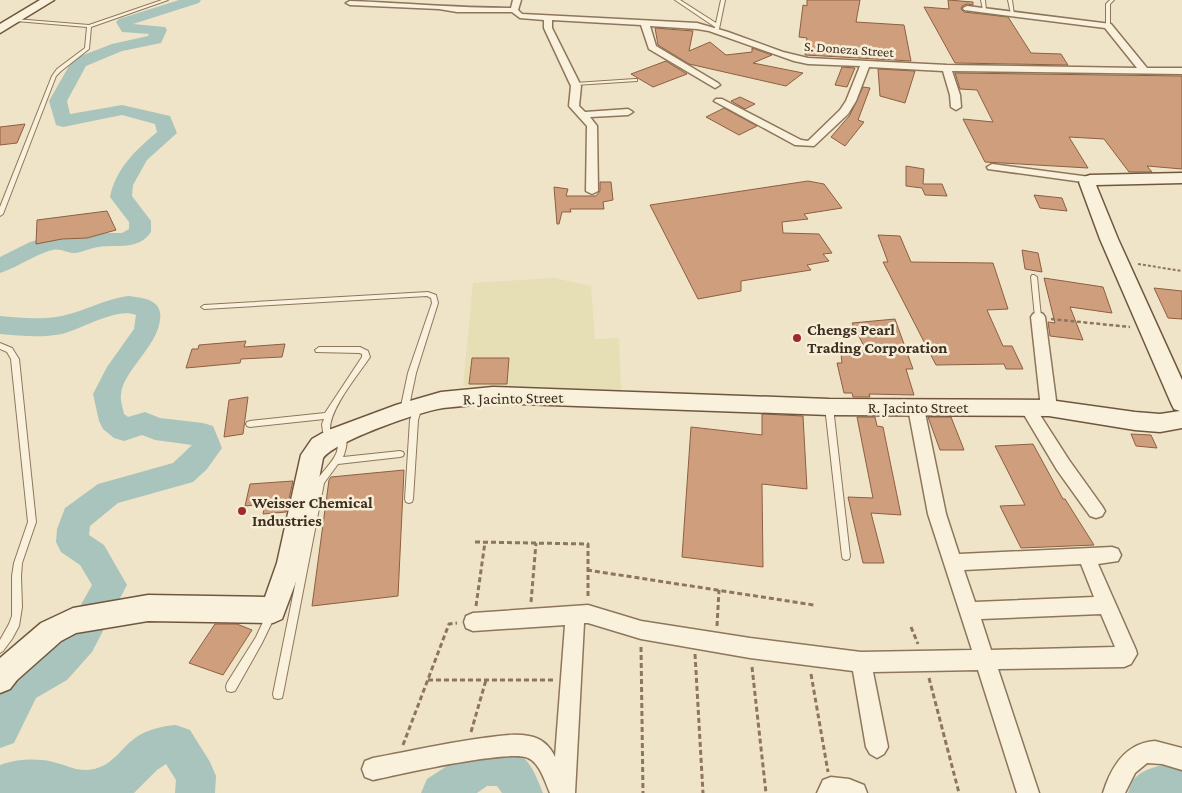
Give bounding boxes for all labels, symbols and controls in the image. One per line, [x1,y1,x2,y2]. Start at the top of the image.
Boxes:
street label: S. Doneza Street [804,38,895,60]
place label: Chengs Pearl Trading Corporation [807,321,948,356]
marker: Chengs Pearl Trading Corporation [791,332,803,344]
street label: R. Jacinto Street [463,389,564,408]
street label: R. Jacinto Street [868,399,969,417]
place label: Weisser Chemical Industries [251,494,373,529]
marker: Weisser Chemical Industries [236,505,248,517]

